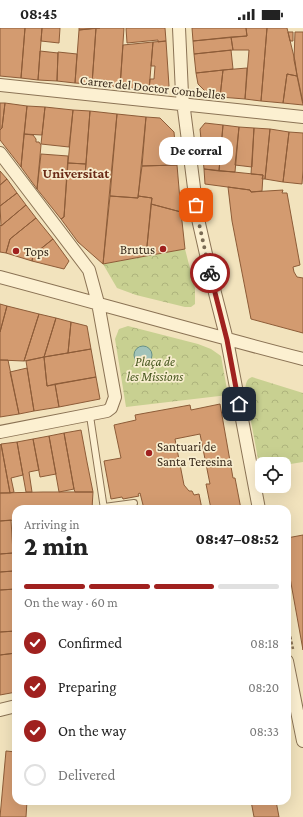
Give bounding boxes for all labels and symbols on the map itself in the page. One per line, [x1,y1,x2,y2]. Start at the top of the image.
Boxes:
street label: Carrer del Doctor Combelles [79,72,227,103]
callout: De corral [159,137,233,165]
district label: Universitat [43,165,110,181]
pin [179,188,213,222]
place label: Brutus [120,242,155,257]
place label: Tops [24,244,49,259]
marker: Brutus [158,244,168,254]
marker: Tops [11,246,21,256]
courier [190,253,230,293]
park label: Plaça de les Missions [127,354,183,384]
pin [222,387,256,421]
place label: Santuari de Santa Teresina [157,439,233,469]
marker: Santuari de Santa Teresina [144,448,154,458]

